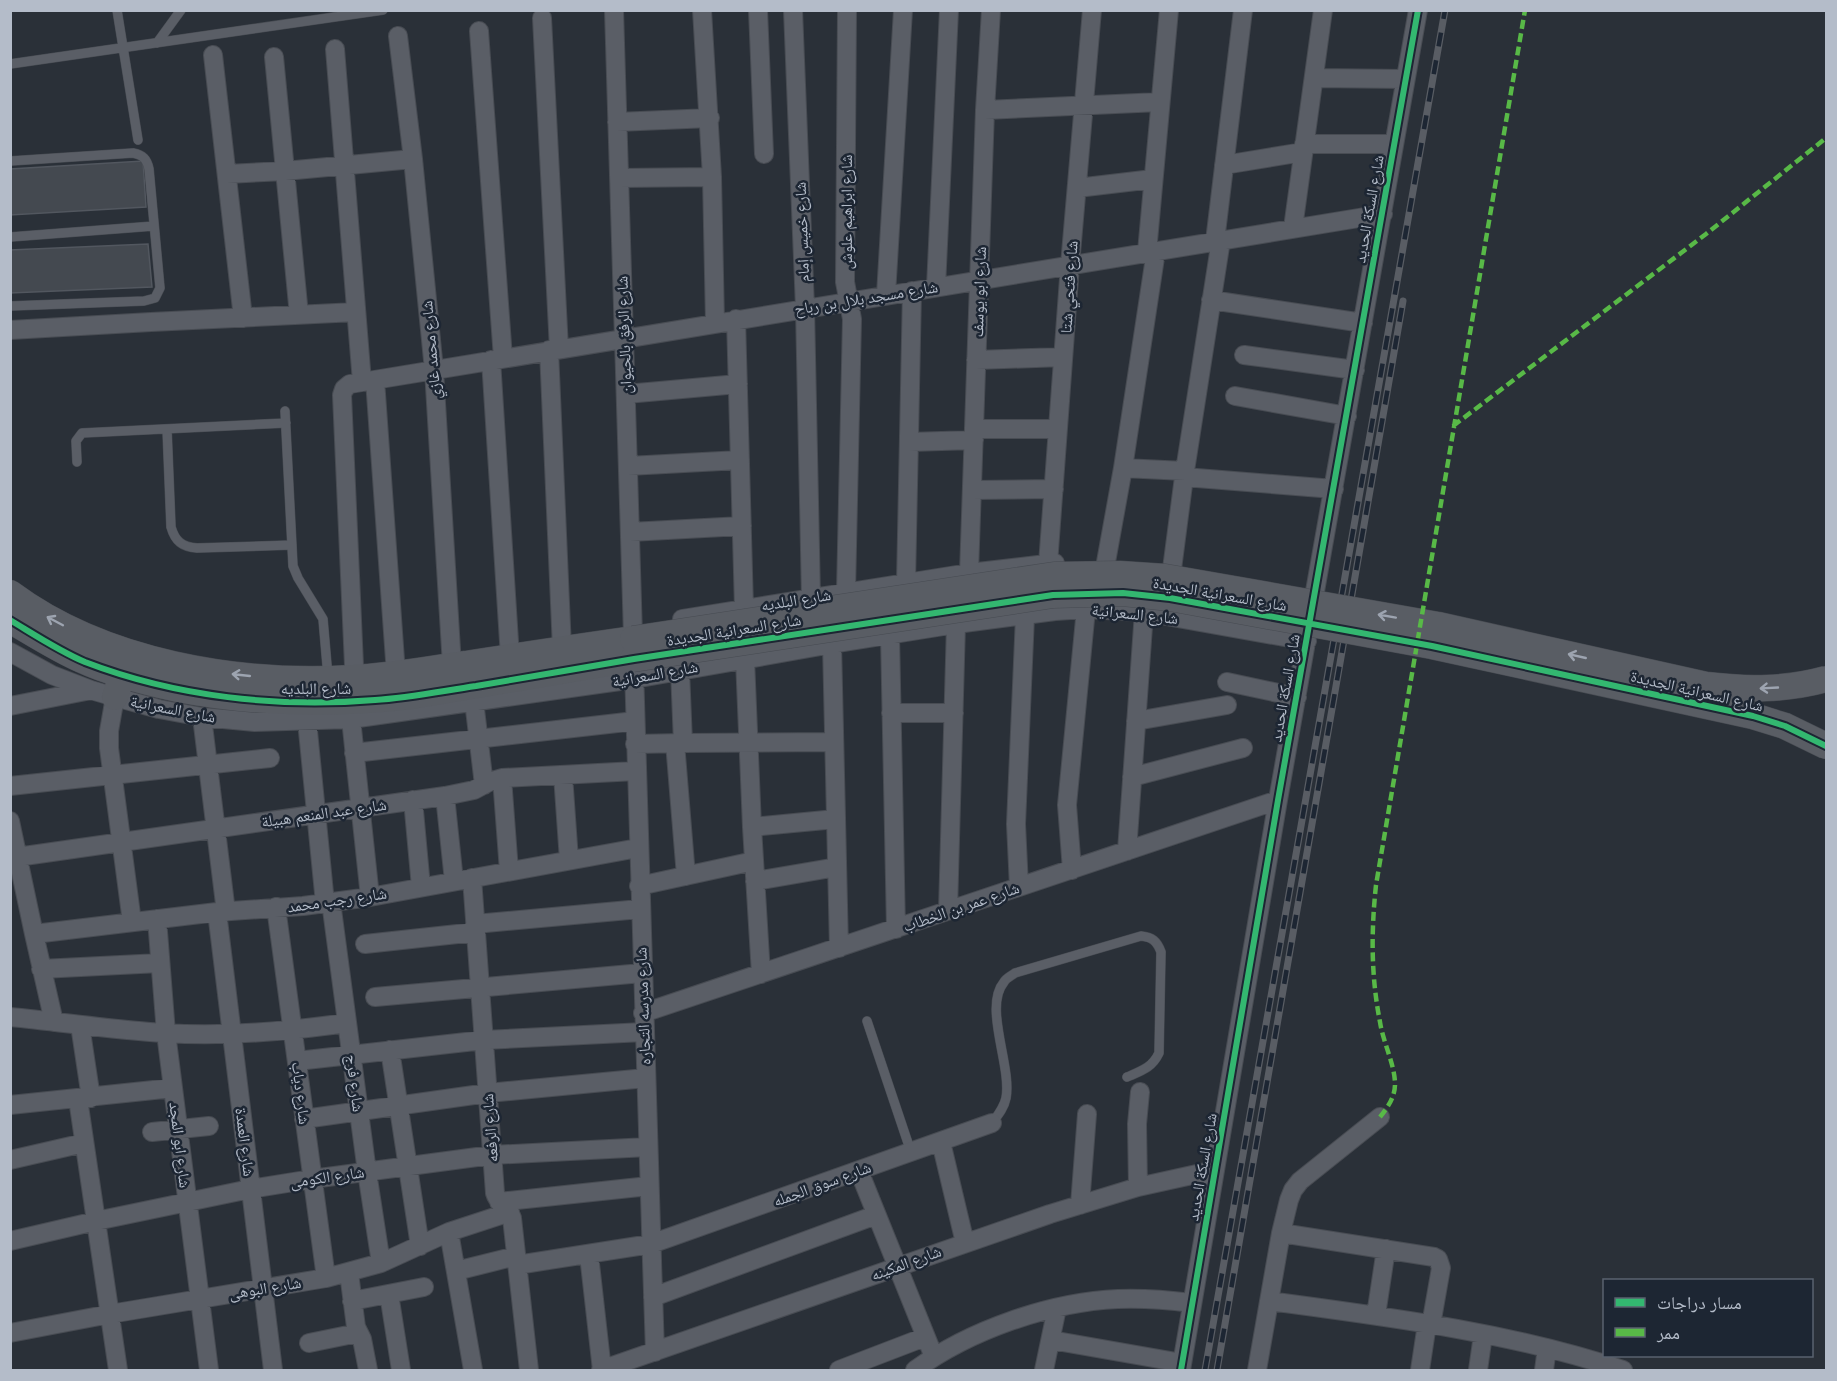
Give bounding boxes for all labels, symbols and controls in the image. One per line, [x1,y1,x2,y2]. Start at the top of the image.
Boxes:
street label: شارع السكة الحديد [1350,153,1389,265]
street label: شارع ابراهيم علوش [837,154,857,270]
street label: شارع خميس إمام [791,181,814,282]
street label: شارع فتحي شتا [1056,240,1085,334]
street label: شارع ابو يوسف [968,246,991,338]
street label: شارع الرفق بالحيوان [612,276,637,394]
street label: شارع مسجد بلال بن رباح [793,277,939,320]
street label: شارع محمد غازي [417,300,448,400]
street label: شارع السعرانية الجديدة [1151,573,1288,616]
street label: شارع البلديه [760,585,833,616]
street label: شارع السعرانية [1091,600,1179,629]
street label: شارع السعرانية الجديدة [665,610,803,651]
one-way arrow [1377,610,1397,621]
one-way arrow [47,615,64,627]
street label: شارع السكة الحديد [1266,632,1305,744]
one-way arrow [1568,650,1587,662]
street label: شارع السعرانية [611,657,699,692]
street label: شارع السعرانية الجديدة [1629,666,1765,716]
one-way arrow [232,669,252,680]
street label: شارع البلديه [281,679,351,699]
one-way arrow [1759,683,1779,694]
street label: شارع السعرانية [128,691,217,728]
street label: شارع عبد المنعم هبيلة [260,795,388,832]
street label: شارع عمر بن الخطاب [900,878,1022,937]
street label: شارع رجب محمد [286,884,388,917]
street label: شارع مدرسه التجاره [631,947,656,1065]
street label: شارع فرج [341,1053,368,1113]
street label: شارع دياب [287,1061,314,1126]
street label: شارع الرفعه [478,1093,503,1163]
street label: شارع ابو المجد [164,1101,195,1189]
street label: شارع العمدة [230,1107,259,1178]
street label: شارع السكة الحديد [1183,1111,1222,1223]
street label: شارع سوق الجمله [771,1158,874,1211]
street label: شارع الكومى [289,1162,366,1193]
street label: شارع المكينه [868,1242,944,1285]
street label: شارع البوهى [227,1273,303,1304]
legend [1603,1279,1813,1357]
text: مسار دراجات [1657,1292,1742,1313]
text: ممر [1656,1322,1680,1343]

